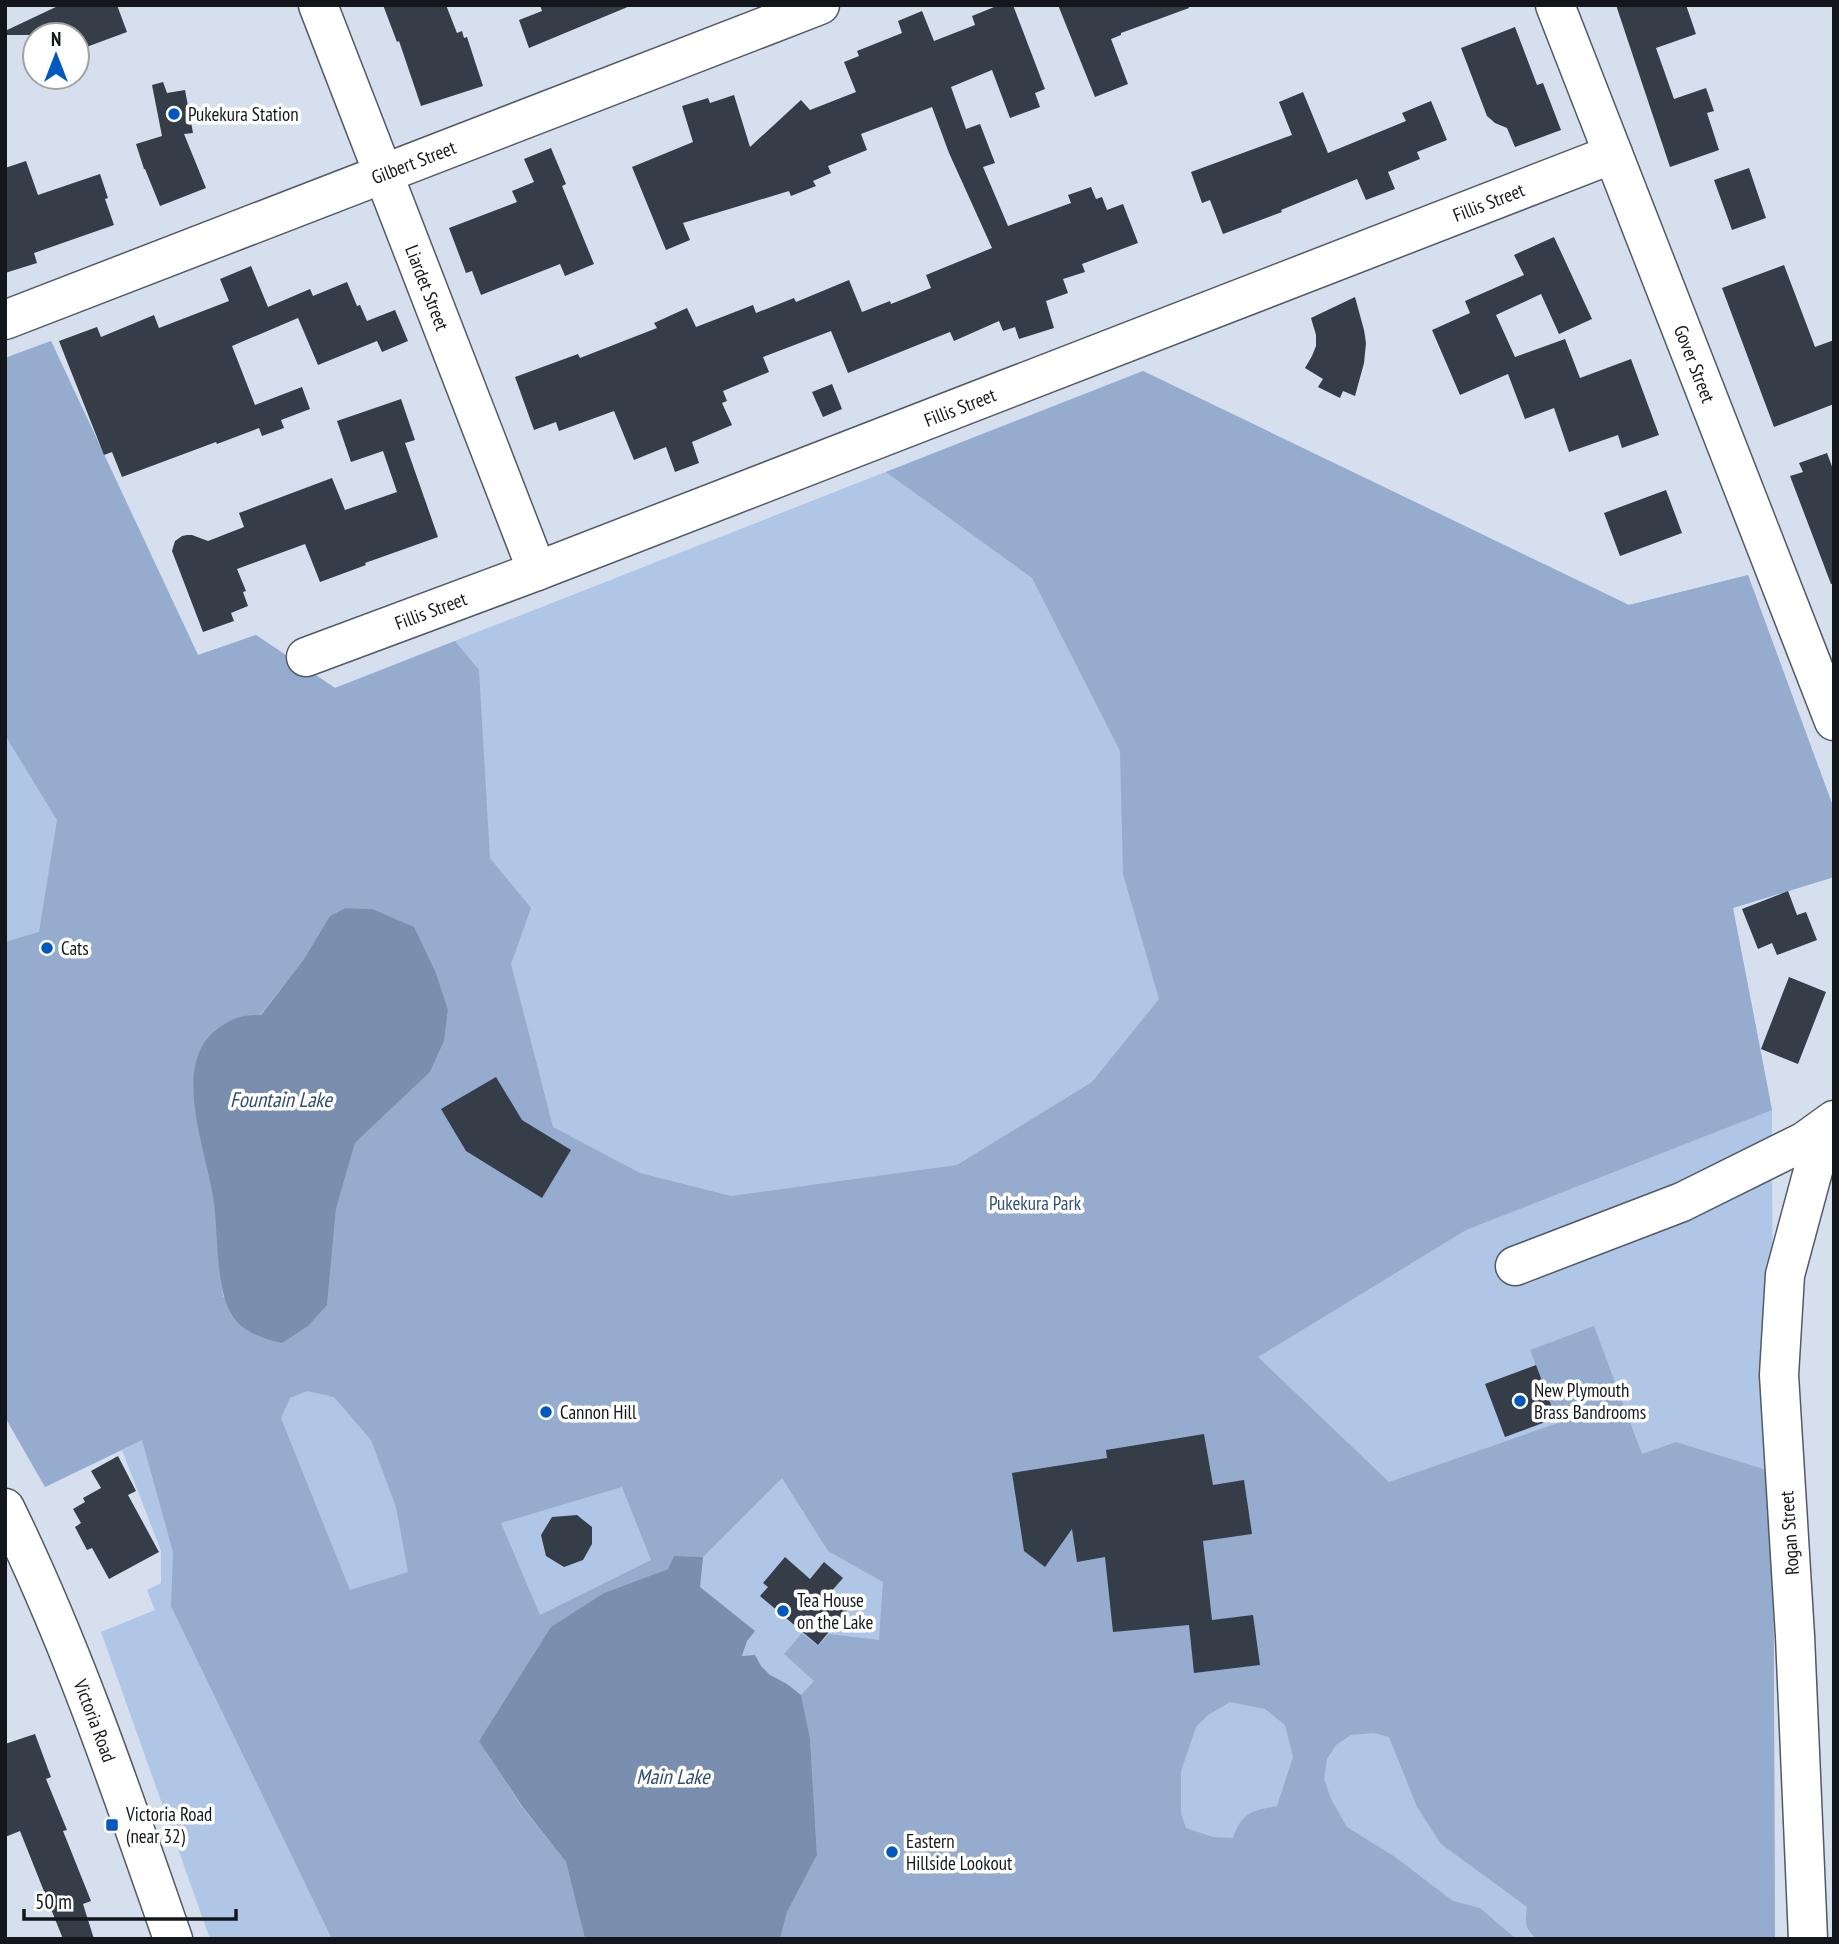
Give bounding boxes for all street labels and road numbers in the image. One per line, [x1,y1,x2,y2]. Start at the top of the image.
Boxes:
street label: Gilbert Street [368,135,460,189]
street label: Fillis Street [1449,177,1528,227]
street label: Liardet Street [400,241,455,334]
street label: Gover Street [1669,322,1721,407]
street label: Fillis Street [921,382,1000,432]
street label: Fillis Street [391,586,471,635]
street label: Rogan Street [1774,1489,1804,1576]
street label: Victoria Road [68,1675,122,1765]

